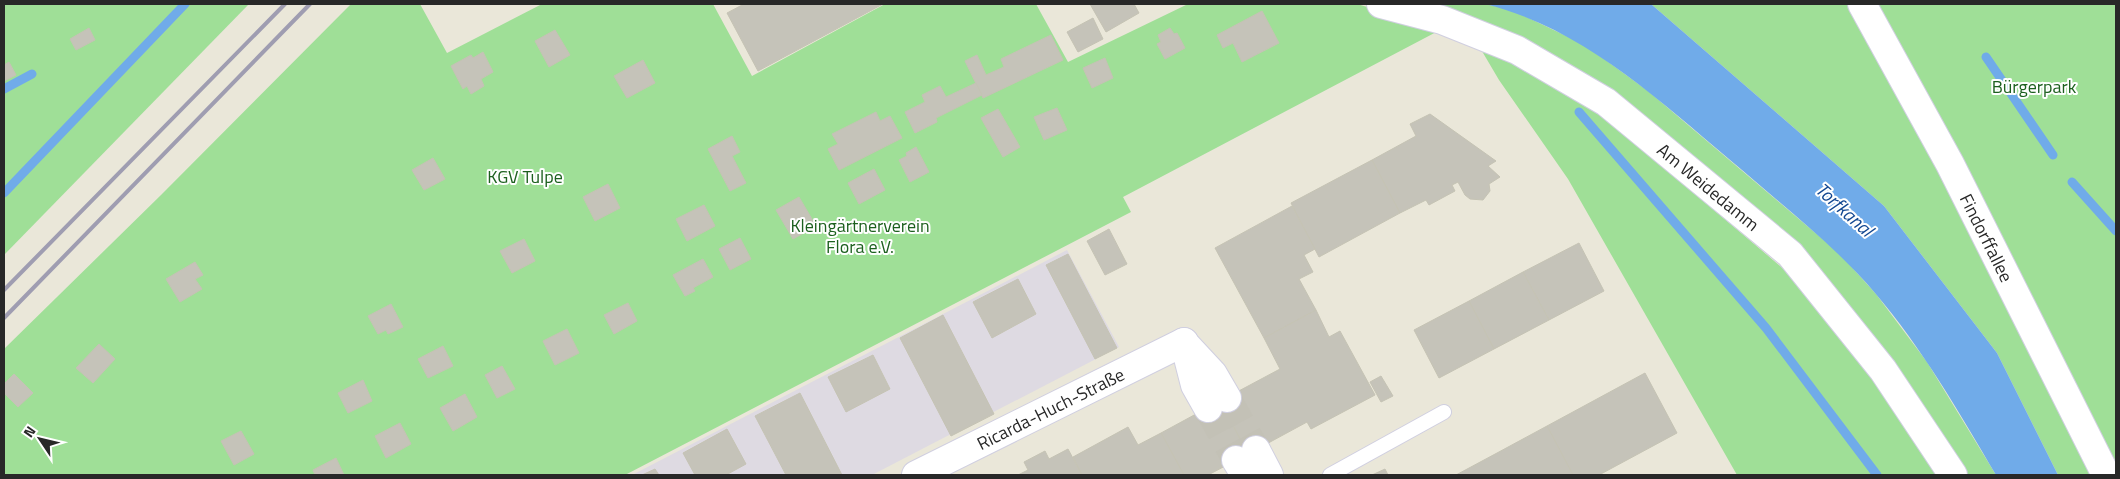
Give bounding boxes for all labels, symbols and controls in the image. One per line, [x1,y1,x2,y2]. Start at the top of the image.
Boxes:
park label: Bürgerpark [1992,73,2077,100]
street label: Am Weidedamm [1652,136,1766,237]
park label: KGV Tulpe [487,163,563,190]
water label: Torfkanal [1809,175,1882,244]
street label: Findorffallee [1953,189,2021,287]
park label: Kleingärtnerverein Flora e.V. [790,212,930,260]
street label: Ricarda-Huch-Straße [972,360,1129,456]
north arrow [15,414,65,464]
text: N [18,421,40,441]

